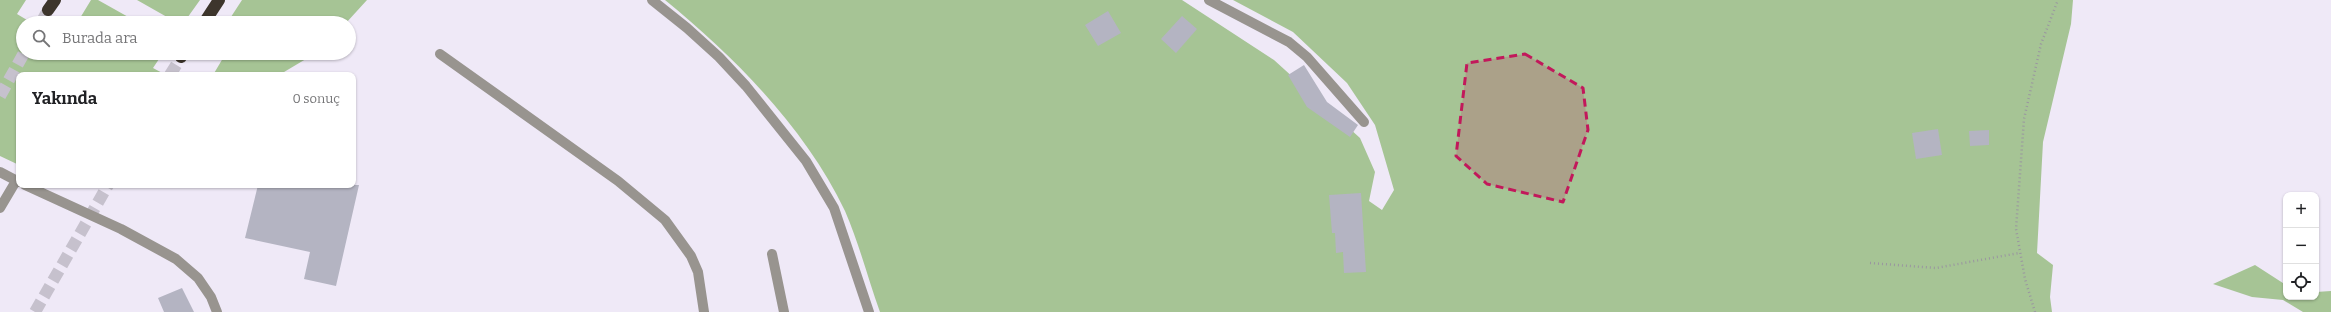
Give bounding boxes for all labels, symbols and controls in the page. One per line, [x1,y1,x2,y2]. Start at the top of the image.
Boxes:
search box [16,16,356,60]
icon: search [30,27,52,49]
text: Burada ara [62,29,138,47]
text: Yakında [32,88,97,109]
text: 0 sonuç [292,91,340,106]
map controls [2283,192,2319,300]
button: + [2283,192,2319,228]
button: − [2283,228,2319,264]
button: locate [2283,264,2319,300]

